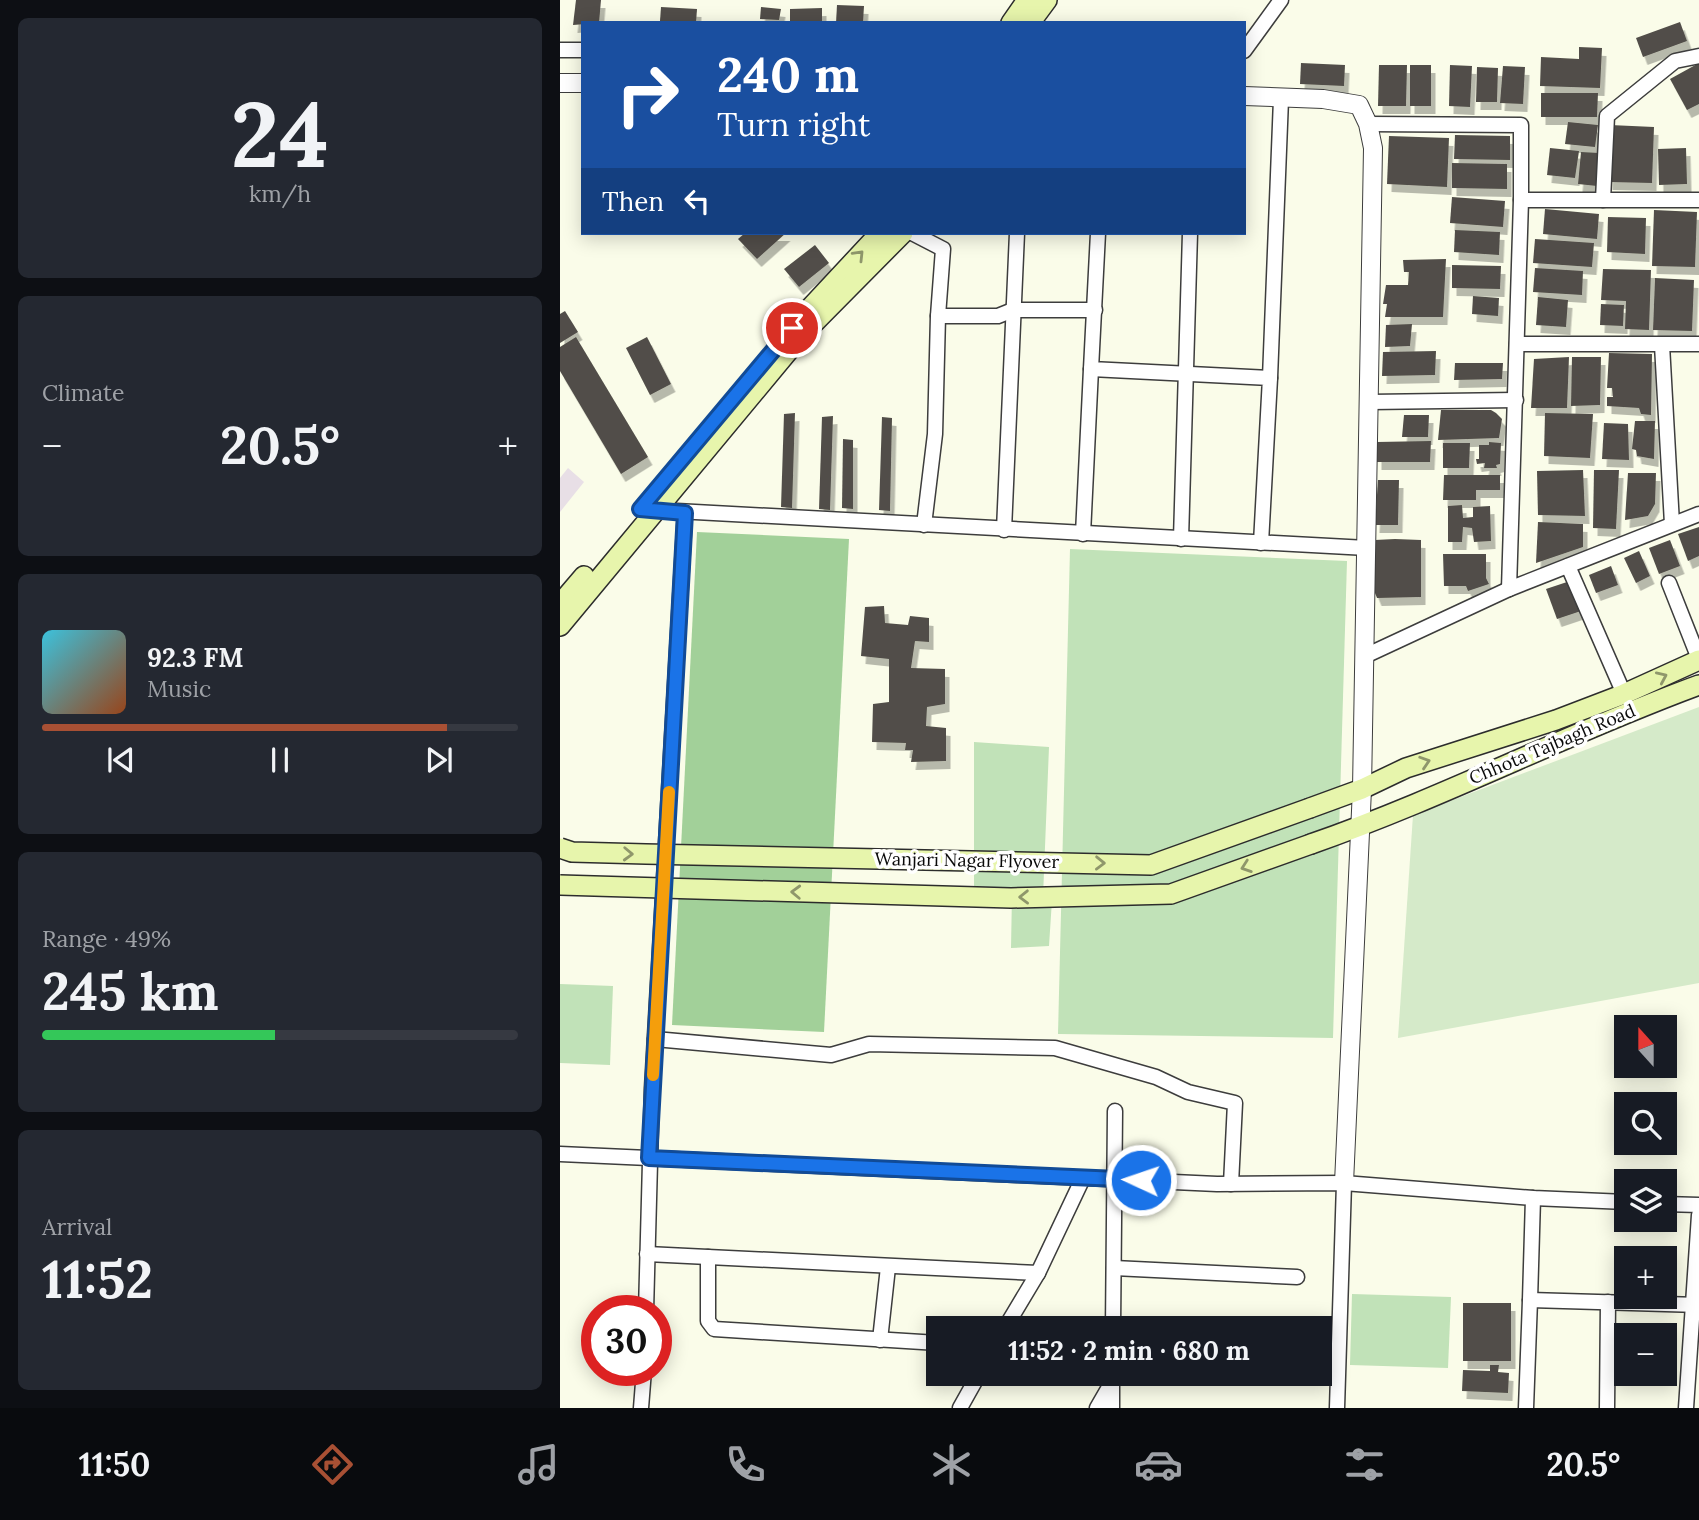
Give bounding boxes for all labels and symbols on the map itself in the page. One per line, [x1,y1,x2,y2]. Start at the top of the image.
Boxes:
one-way arrow [851,250,863,263]
pin [762,298,822,358]
one-way arrow [1655,671,1667,685]
street label: Chhota Tajbagh Road [1466,699,1639,789]
one-way arrow [1418,756,1431,770]
one-way arrow [622,846,633,861]
street label: Wanjari Nagar Flyover [875,847,1060,873]
one-way arrow [1095,856,1106,871]
one-way arrow [1241,859,1253,873]
one-way arrow [790,884,801,899]
one-way arrow [1018,890,1029,905]
north arrow [1614,1015,1676,1078]
position arrow [1104,1143,1178,1217]
speed limit sign: 30 [581,1295,672,1386]

